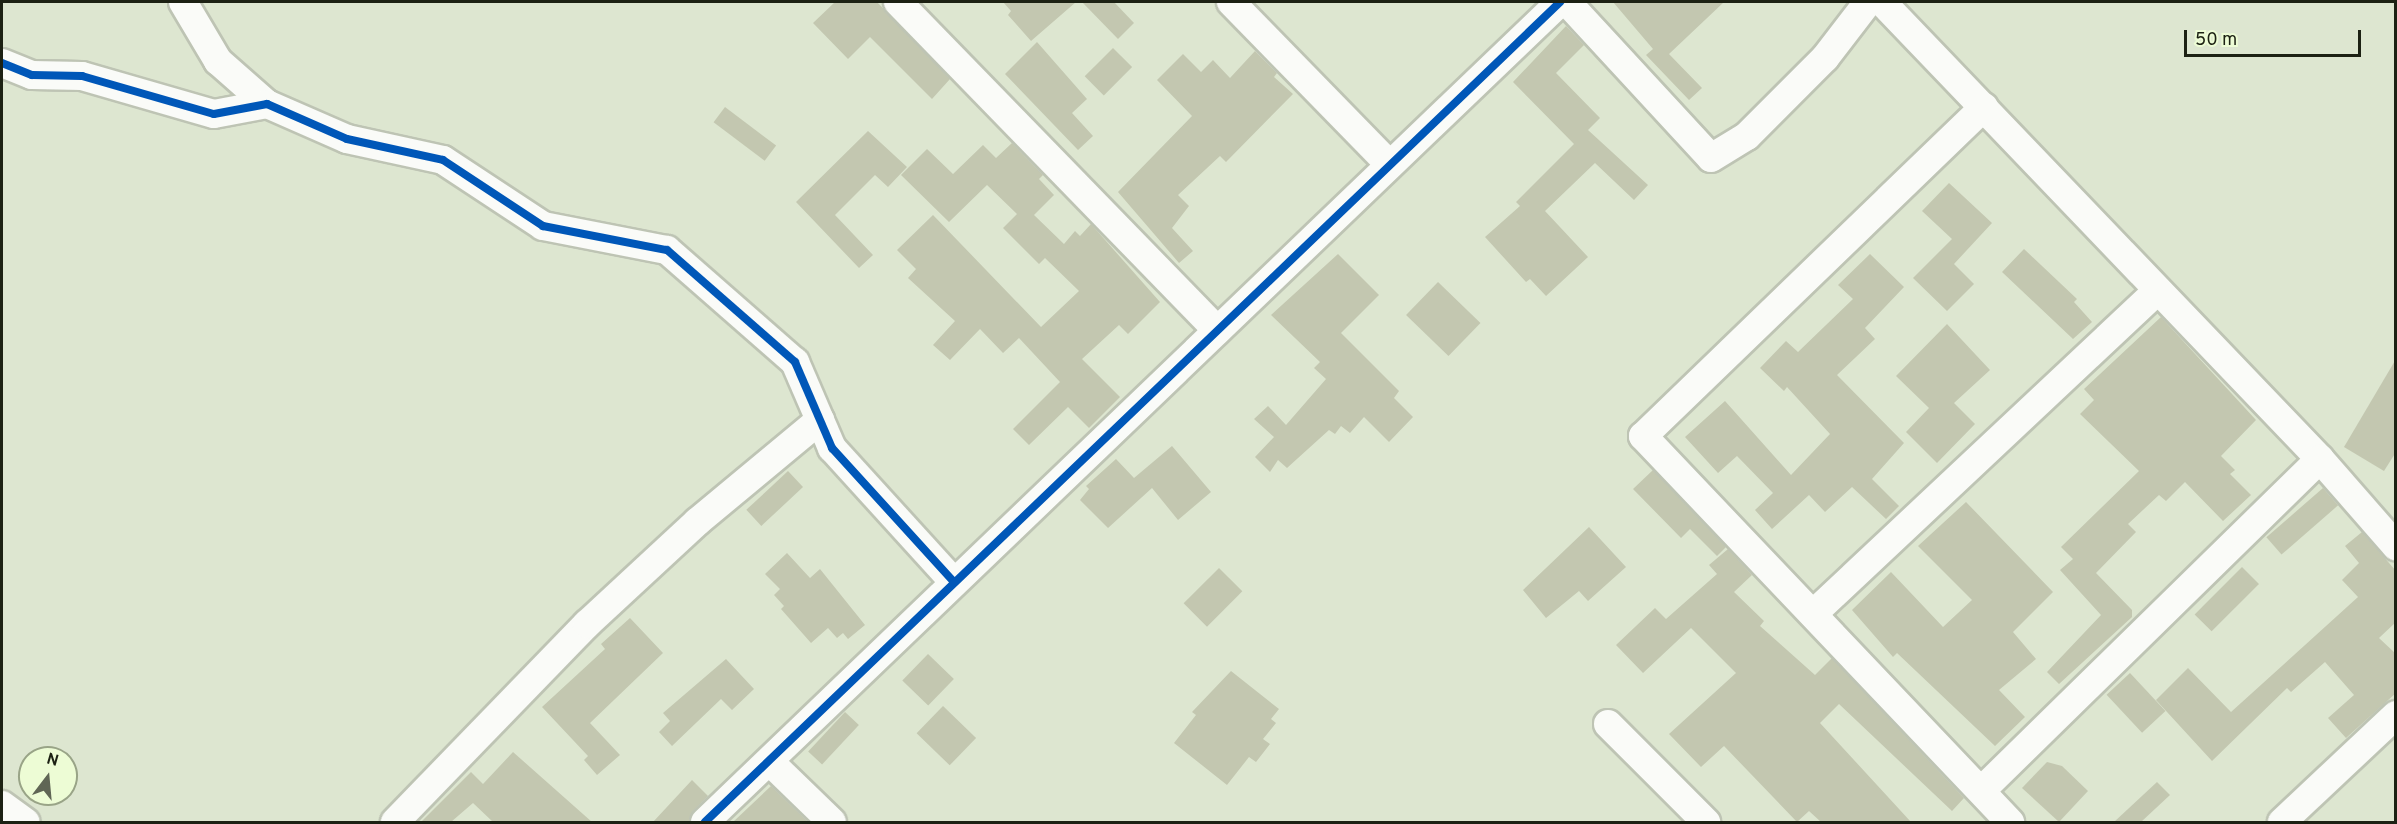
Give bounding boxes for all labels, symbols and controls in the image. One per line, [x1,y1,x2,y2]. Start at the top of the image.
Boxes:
scale bar [2187,18,2364,56]
text: 50 m [2195,29,2237,52]
north arrow [18,746,78,806]
text: N [44,749,61,772]

